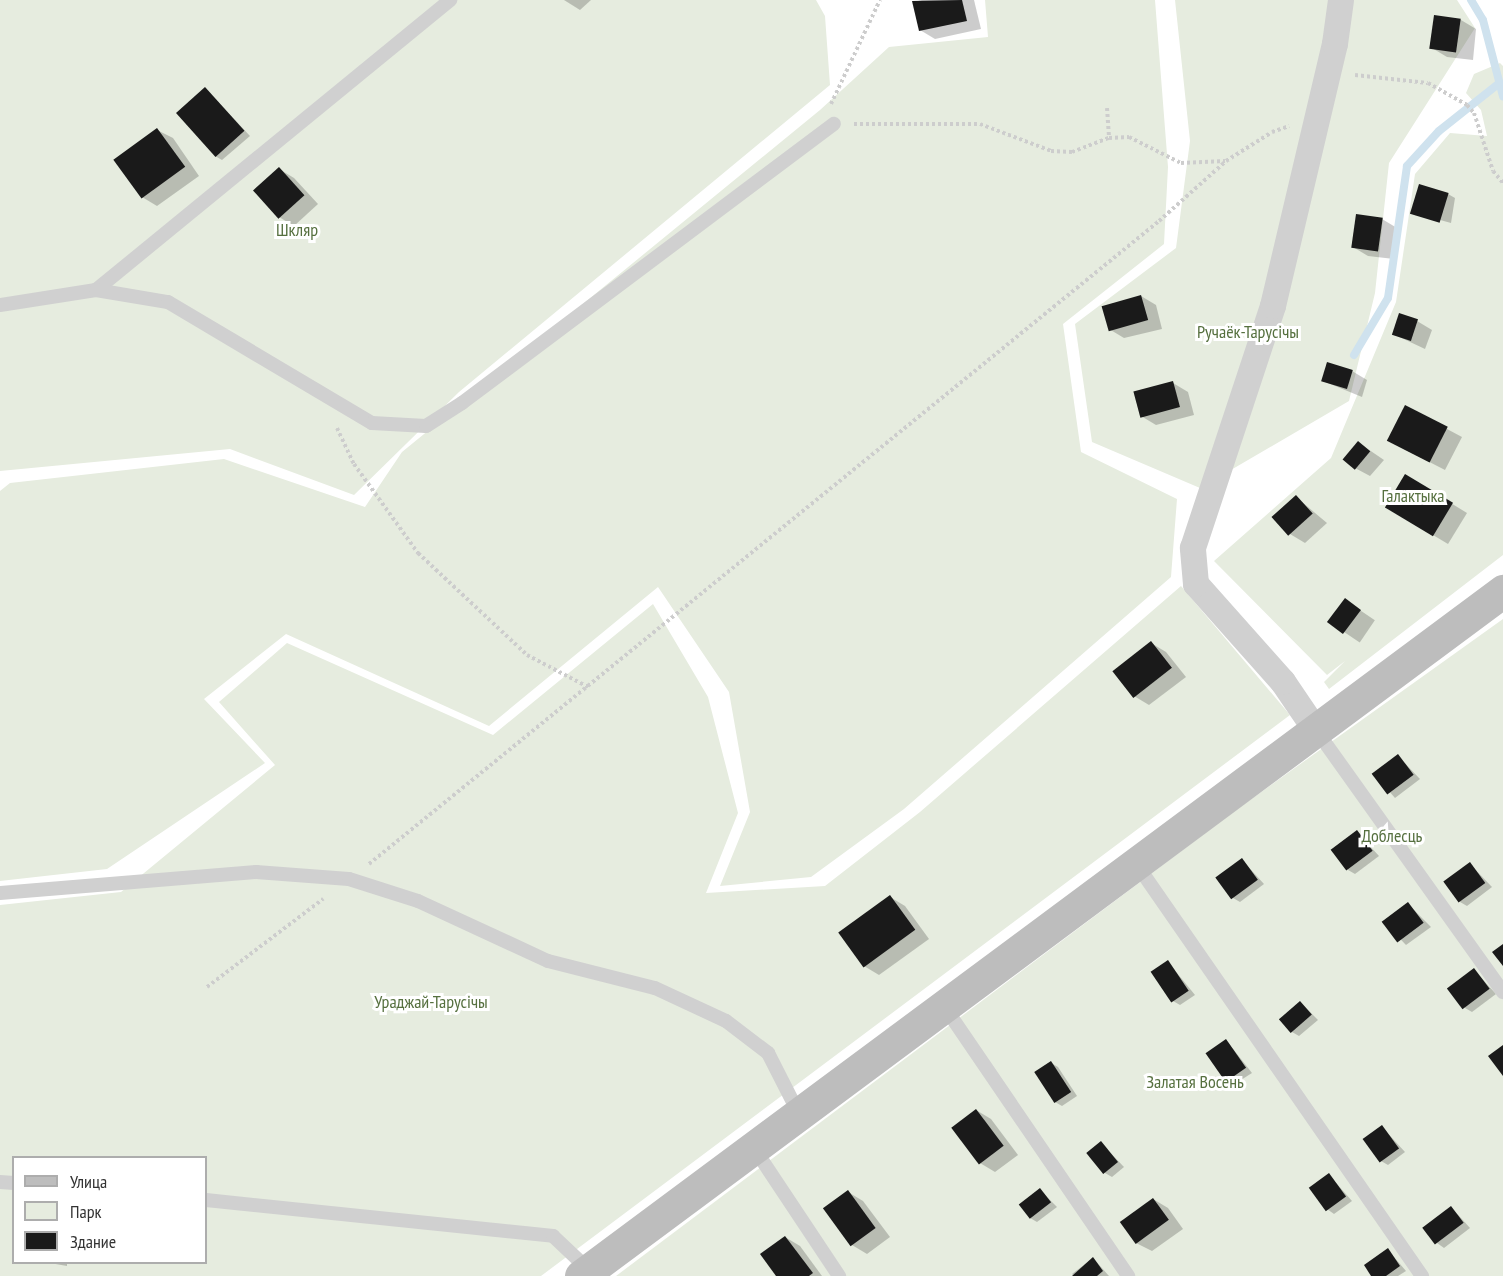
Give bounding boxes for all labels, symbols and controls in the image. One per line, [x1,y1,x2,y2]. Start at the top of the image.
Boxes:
park label: Шкляр [276,219,318,241]
park label: Ручаёк-Тарусічы [1197,321,1299,343]
park label: Галактыка [1381,485,1445,507]
park label: Доблесць [1362,825,1422,847]
park label: Ураджай-Тарусічы [374,991,488,1013]
park label: Залатая Восень [1146,1071,1244,1093]
legend [12,1156,207,1264]
text: Улица [70,1170,107,1193]
text: Парк [70,1200,101,1223]
text: Здание [70,1230,116,1253]

